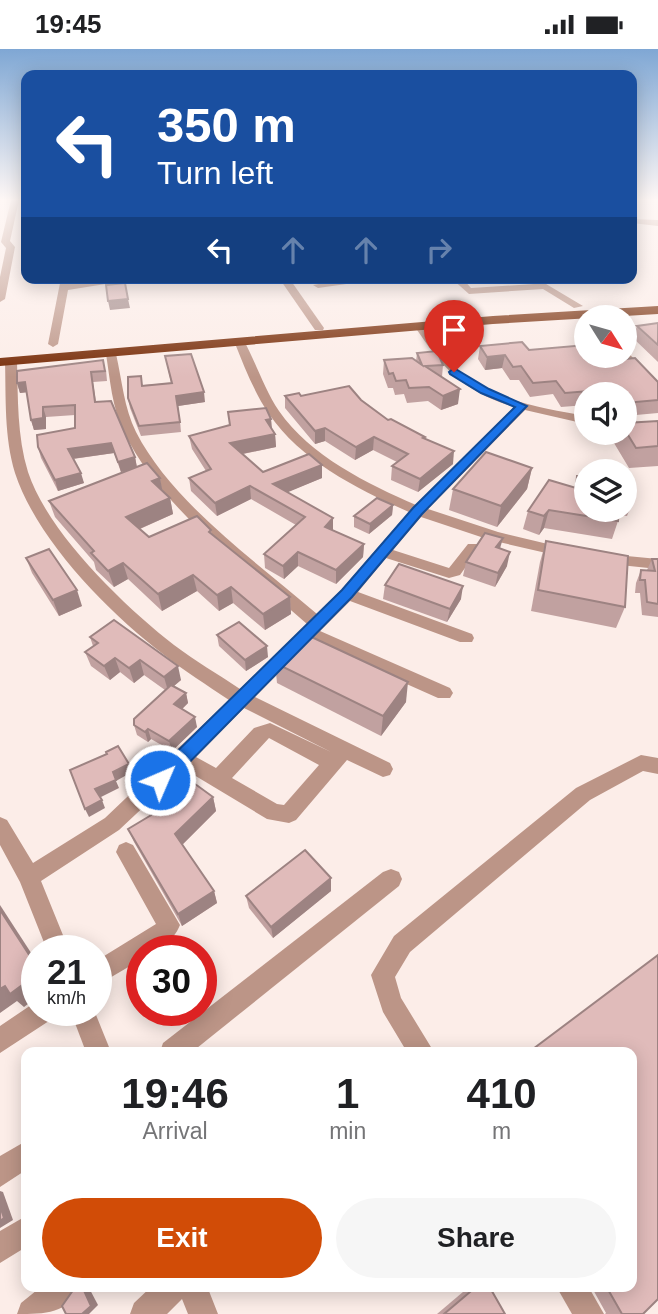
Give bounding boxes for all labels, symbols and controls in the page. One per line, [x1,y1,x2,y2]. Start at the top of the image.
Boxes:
text: 19:45 [35,9,102,39]
icon: left [42,98,133,189]
text: 350 m [157,98,296,152]
text: Turn left [157,155,273,191]
icon: left [201,231,239,269]
icon: ahead [274,231,312,269]
icon: ahead [347,231,385,269]
icon: right [420,231,458,269]
pin [424,300,484,372]
north arrow [574,305,637,367]
map controls [574,305,637,522]
icon: arrive [435,311,473,349]
button: sound [574,382,637,445]
button: layers [574,459,637,522]
position arrow [123,743,197,817]
speed limit sign: 30 [126,935,217,1026]
text: 21 [47,952,86,991]
text: km/h [47,988,86,1008]
text: 19:46 [121,1070,229,1117]
text: 1 [336,1070,359,1117]
text: 410 [467,1070,537,1117]
text: Arrival [142,1118,208,1144]
text: min [329,1118,366,1144]
text: m [492,1118,511,1144]
button: Exit [42,1198,322,1278]
button: Share [336,1198,616,1278]

